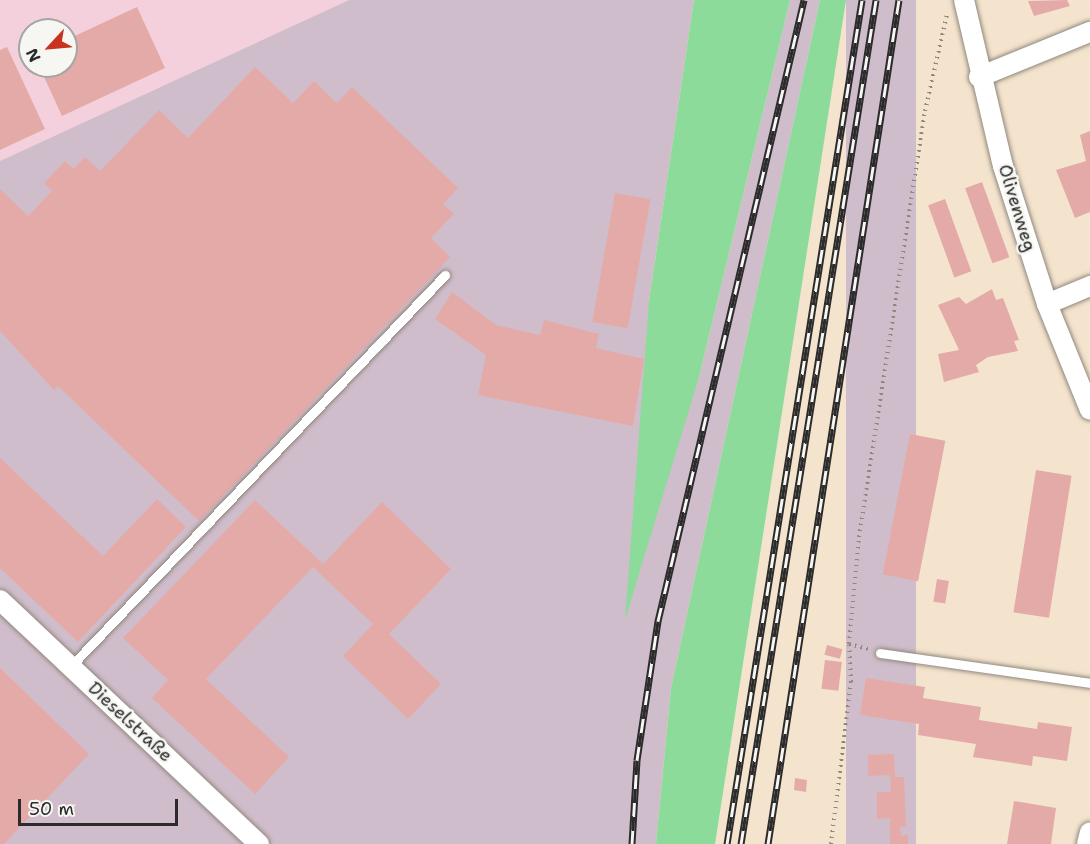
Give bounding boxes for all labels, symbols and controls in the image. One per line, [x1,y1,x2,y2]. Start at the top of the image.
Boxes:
north arrow [18,18,78,78]
text: N [21,45,45,66]
street label: Olivenweg [994,162,1040,254]
street label: Dieselstraße [83,677,177,767]
scale bar [21,787,182,825]
text: 50 m [29,797,74,821]

